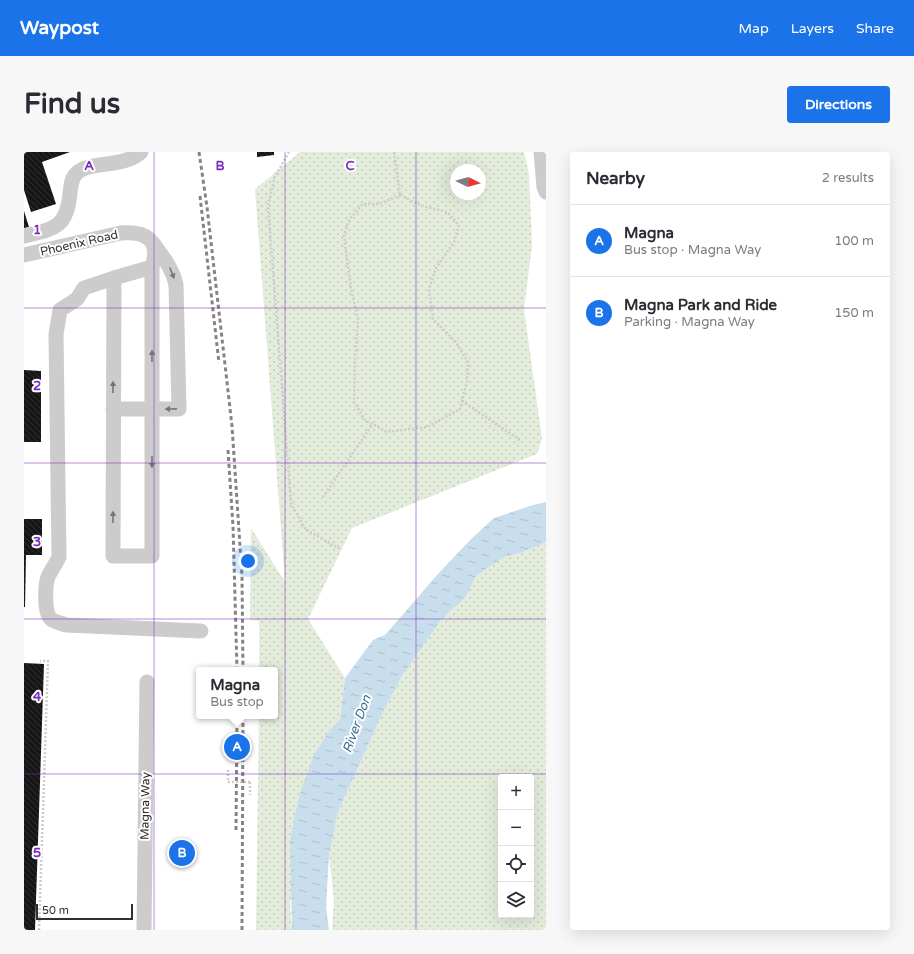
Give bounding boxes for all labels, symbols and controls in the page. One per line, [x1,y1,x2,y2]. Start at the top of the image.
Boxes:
text: Waypost [20,17,99,39]
text: Map [739,20,769,37]
text: Layers [791,20,834,37]
text: Share [856,20,894,37]
button: Directions [787,86,890,123]
text: Find us [24,87,120,121]
text: A [84,158,94,174]
text: B [215,158,225,174]
text: C [345,158,355,174]
north arrow [450,164,486,200]
text: Nearby [586,168,645,189]
text: 2 results [822,170,874,186]
text: 1 [33,222,41,238]
text: Magna [624,224,674,242]
street label: Phoenix Road [39,227,119,259]
text: A [594,233,604,249]
text: 100 m [834,233,874,249]
text: Bus stop · Magna Way [624,242,761,258]
one-way arrow [170,268,176,280]
text: Magna Park and Ride [624,296,777,314]
text: B [594,305,604,321]
text: 150 m [834,305,874,321]
text: Parking · Magna Way [624,314,755,330]
one-way arrow [149,349,155,362]
text: 2 [33,378,41,394]
one-way arrow [110,380,116,393]
one-way arrow [164,406,177,412]
one-way arrow [149,456,155,469]
one-way arrow [110,510,116,523]
text: 3 [33,534,41,550]
your location [238,551,258,571]
popup [196,667,278,719]
text: Magna [210,676,260,694]
text: 4 [33,689,42,705]
water label: River Don [339,692,375,755]
text: Bus stop [210,694,264,710]
pin: A [224,732,250,762]
street label: Magna Way [137,771,153,840]
map controls [498,774,534,918]
button: + [498,774,534,810]
button: − [498,810,534,846]
pin: B [169,838,195,868]
text: 5 [33,845,41,861]
button: locate [498,846,534,882]
button: layers [498,882,534,918]
scale bar [36,902,133,921]
text: 50 m [42,904,69,917]

